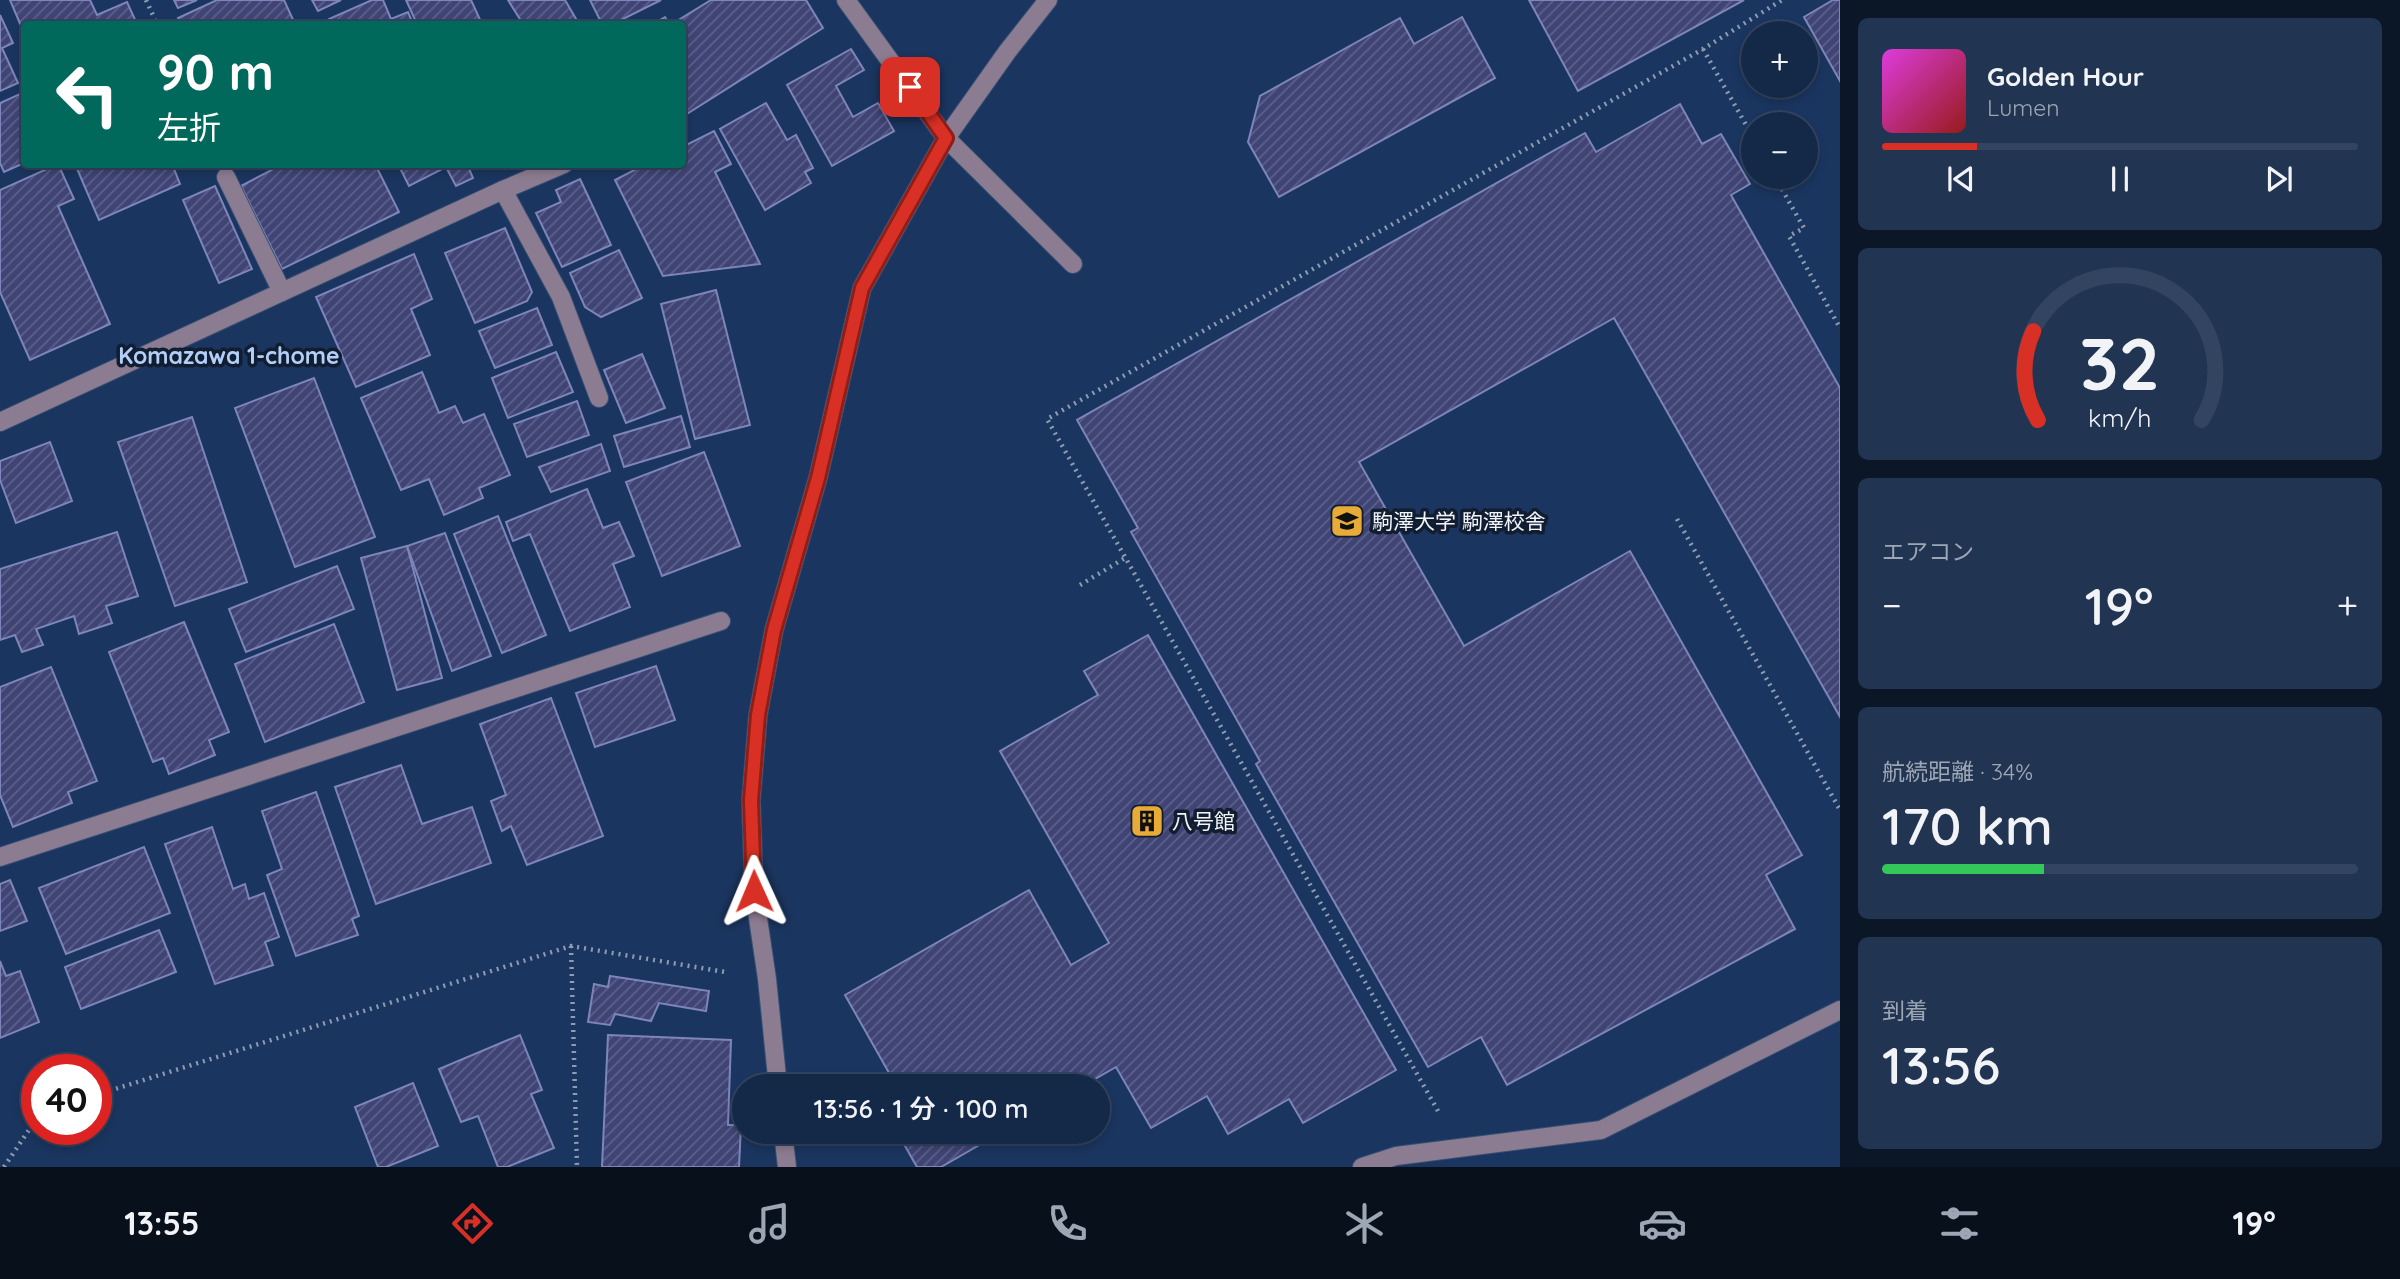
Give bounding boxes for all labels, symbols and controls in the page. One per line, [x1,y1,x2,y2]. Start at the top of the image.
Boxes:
map controls [1741,21,1818,189]
button: + [1741,21,1818,98]
text: 90 m [157,41,274,102]
icon: left [42,49,133,140]
pin [880,57,940,117]
text: Golden Hour [1987,60,2144,93]
icon: arrive [891,68,929,106]
text: Lumen [1987,93,2060,122]
text: 左折 [157,107,221,147]
button: − [1741,112,1818,189]
icon: previous [1942,160,1980,198]
icon: pause [2101,160,2139,198]
icon: next [2260,160,2298,198]
text: 32 [2080,317,2160,408]
district label: Komazawa 1-chome [118,341,340,370]
text: km/h [2088,401,2152,432]
school or university icon: 駒澤大学 駒澤校舎 [1328,502,1366,540]
place label: 駒澤大学 駒澤校舎 [1372,508,1546,534]
text: エアコン [1882,537,1974,566]
text: 19° [2085,573,2154,638]
text: − [1882,581,1902,629]
text: + [2337,581,2358,629]
text: 航続距離 · 34% [1882,757,2033,786]
text: 170 km [1882,793,2053,858]
building icon: 八号館 [1128,802,1166,840]
place label: 八号館 [1172,808,1235,834]
position arrow [717,854,791,928]
text: 到着 [1882,996,1928,1025]
text: 13:56 [1882,1032,2000,1097]
speed limit sign: 40 [21,1054,112,1145]
text: 13:56 · 1 分 · 100 m [814,1092,1029,1125]
icon: directions [448,1199,497,1248]
icon: music [745,1199,794,1248]
icon: phone [1043,1199,1092,1248]
icon: climate [1340,1199,1389,1248]
icon: car [1638,1199,1687,1248]
icon: filters [1935,1199,1984,1248]
text: 13:55 [124,1203,199,1243]
text: 19° [2233,1203,2276,1243]

